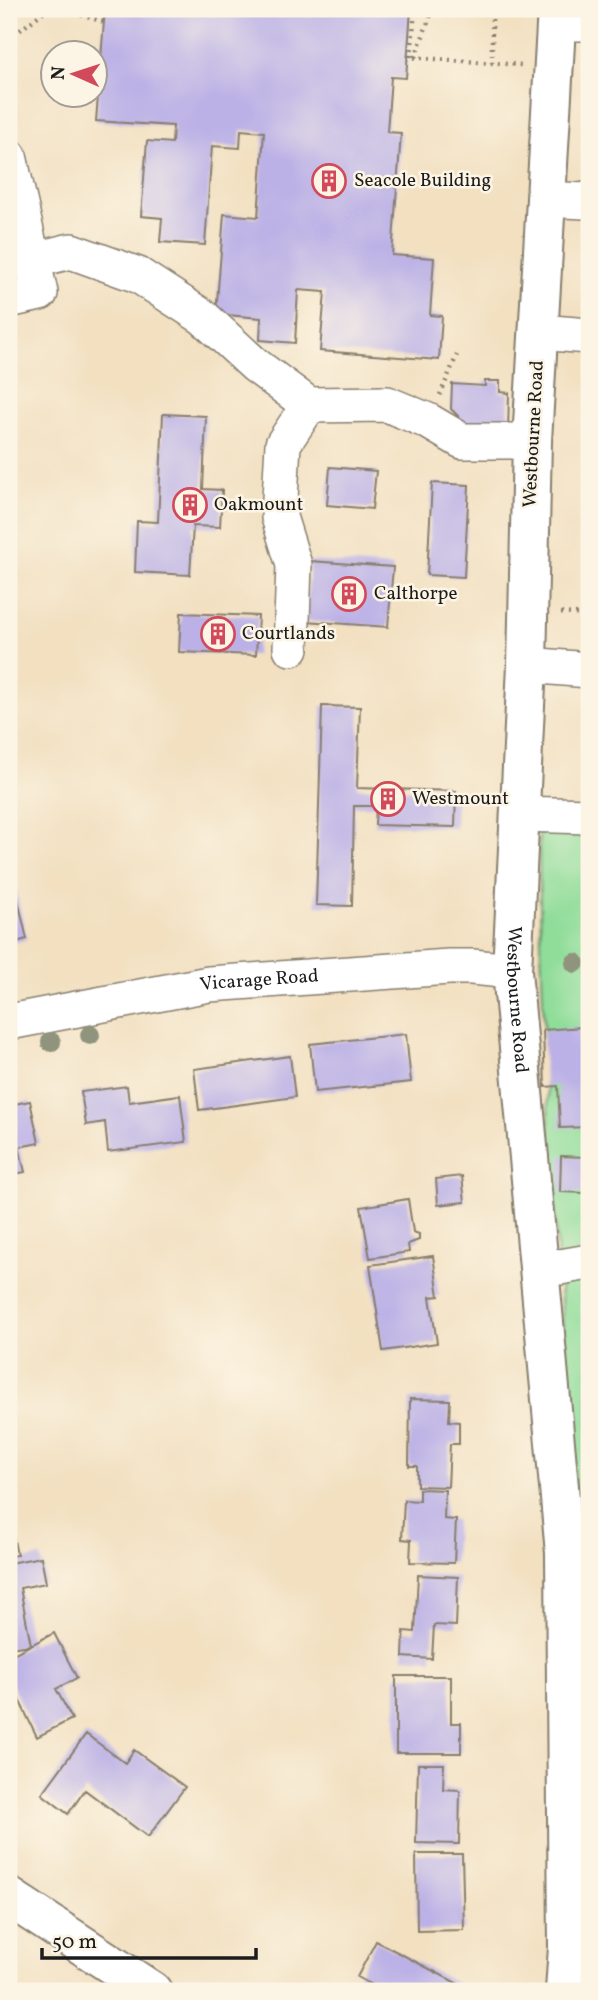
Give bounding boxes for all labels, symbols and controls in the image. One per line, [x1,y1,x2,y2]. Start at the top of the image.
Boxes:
north arrow [38,38,108,108]
text: N [46,65,72,81]
building icon: Seacole Building [310,162,348,200]
place label: Seacole Building [354,168,491,194]
street label: Westbourne Road [517,360,551,508]
building icon: Oakmount [171,486,209,524]
place label: Oakmount [214,492,304,518]
building icon: Calthorpe [330,575,368,613]
place label: Calthorpe [374,581,458,607]
building icon: Courtlands [199,615,237,653]
place label: Courtlands [242,621,335,647]
building icon: Westmount [369,780,407,818]
place label: Westmount [412,786,509,812]
street label: Westbourne Road [499,925,534,1074]
street label: Vicarage Road [198,963,319,998]
scale bar [42,1916,256,1960]
text: 50 m [52,1928,97,1957]

